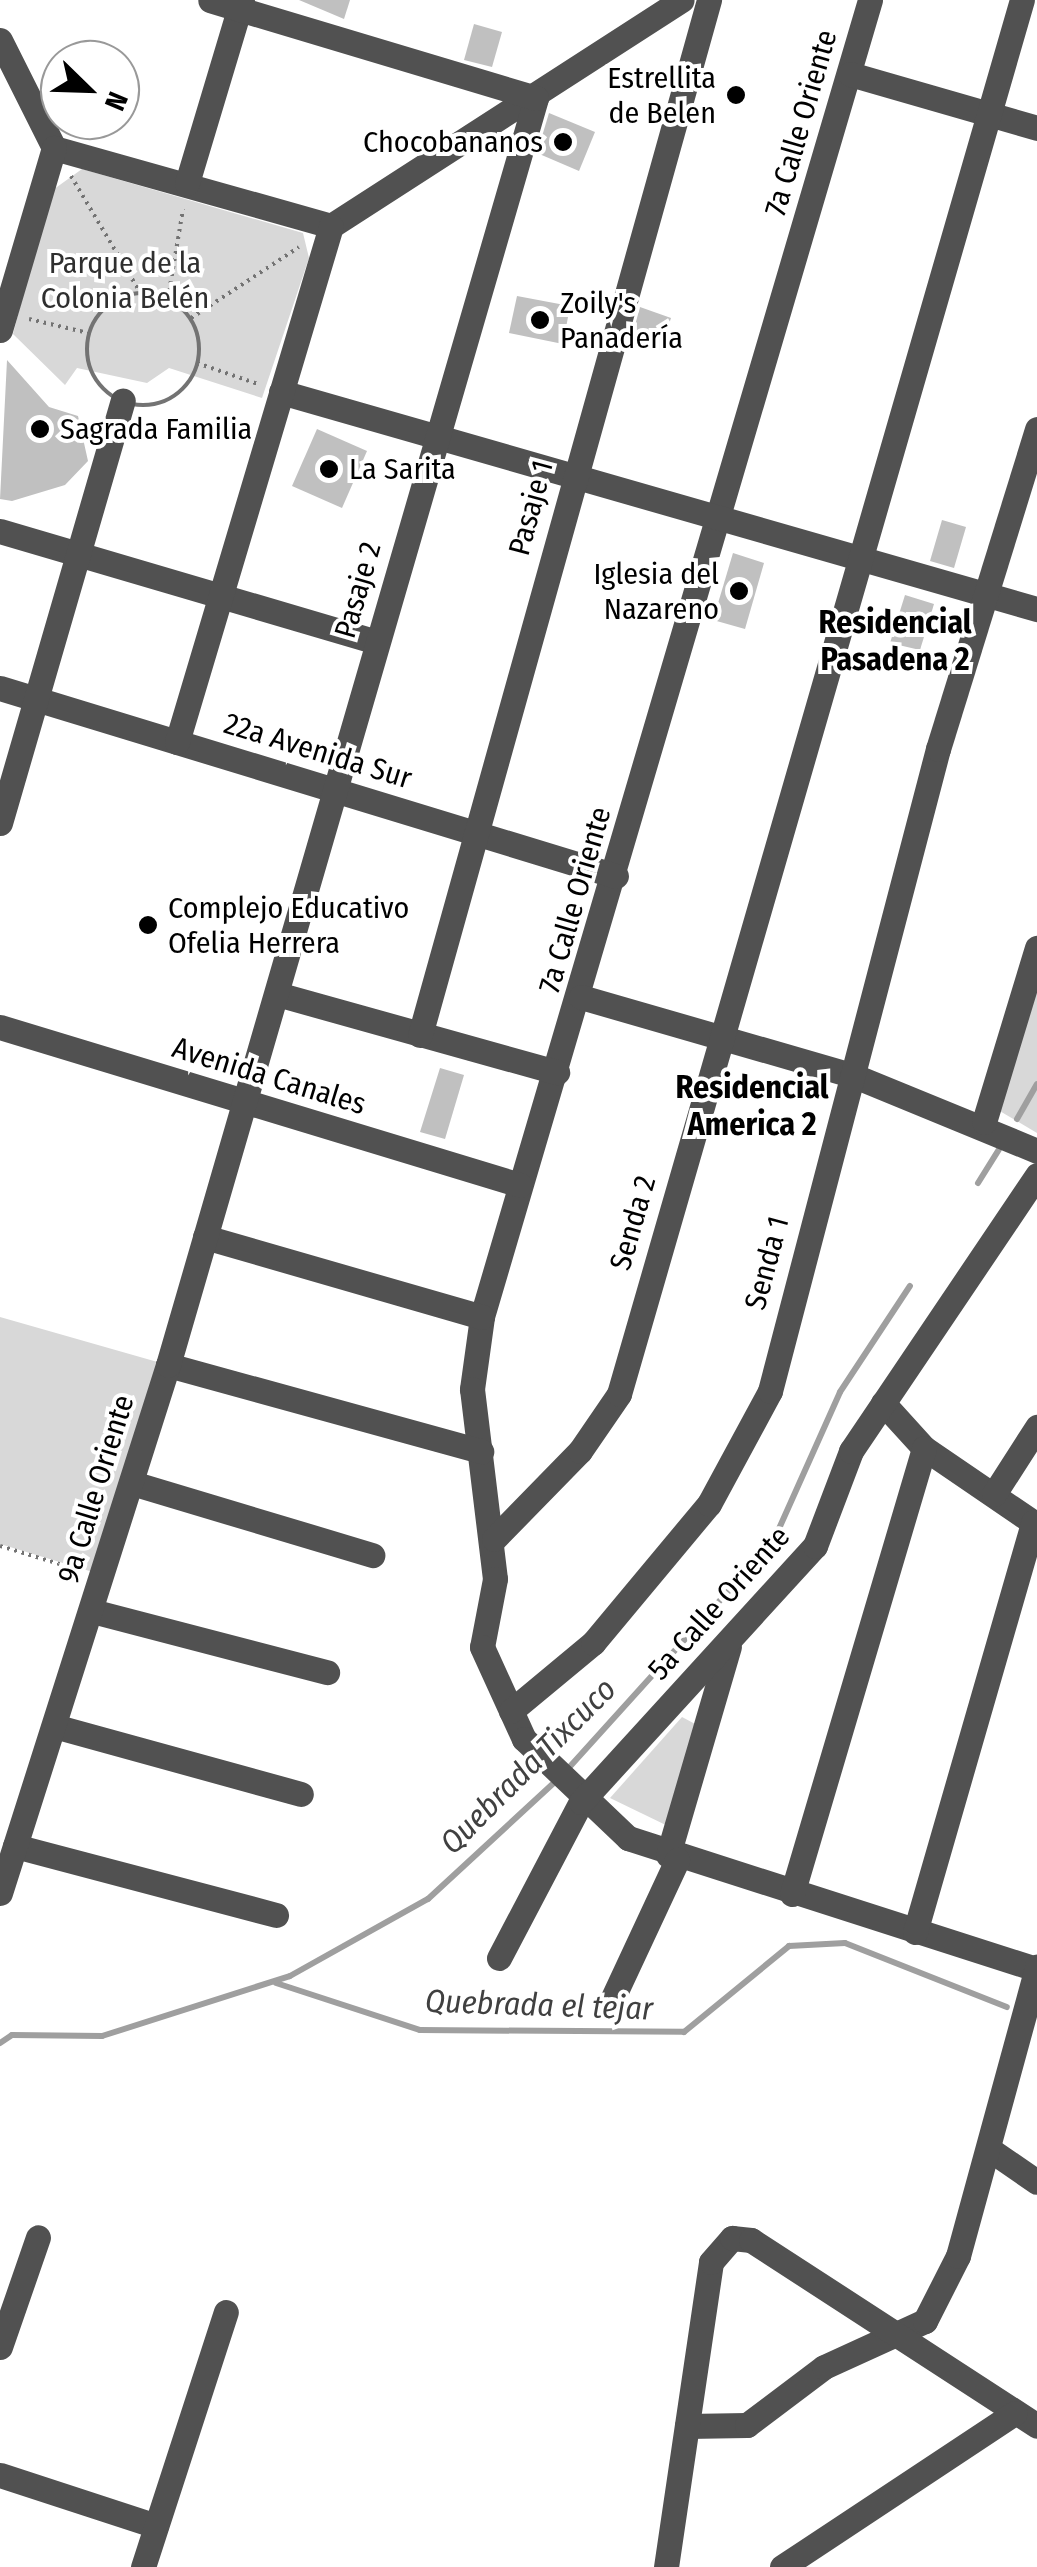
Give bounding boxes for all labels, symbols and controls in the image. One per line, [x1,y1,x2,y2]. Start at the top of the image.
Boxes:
street label: 7a Calle Oriente [757,26,845,220]
north arrow [40,40,140,140]
place label: Estrellita de Belen [607,60,716,130]
marker: Estrellita de Belen [725,84,747,106]
text: N [98,87,135,115]
place label: Chocobananos [363,124,543,160]
marker: Chocobananos [552,131,574,153]
park label: Parque de la Colonia Belén [41,245,209,316]
place label: Zoily's Panadería [560,285,683,356]
marker: Zoily's Panadería [529,309,551,331]
place label: Sagrada Familia [60,411,252,447]
marker: Sagrada Familia [29,418,51,440]
place label: La Sarita [349,451,456,487]
street label: Pasaje 1 [501,457,561,559]
marker: La Sarita [318,458,340,480]
street label: Pasaje 2 [327,538,389,642]
place label: Iglesia del Nazareno [594,556,719,626]
marker: Iglesia del Nazareno [728,580,750,602]
district label: Residencial Pasadena 2 [818,604,972,679]
street label: 22a Avenida Sur [220,705,416,797]
street label: 7a Calle Oriente [531,803,619,997]
place label: Complejo Educativo Ofelia Herrera [168,890,409,960]
marker: Complejo Educativo Ofelia Herrera [137,914,159,936]
street label: Avenida Canales [168,1030,370,1122]
district label: Residencial America 2 [675,1069,829,1144]
street label: Senda 2 [602,1172,664,1274]
street label: Senda 1 [737,1212,797,1314]
street label: 9a Calle Oriente [50,1391,142,1587]
street label: 5a Calle Oriente [641,1519,797,1687]
water label: Quebrada Tixcuco [432,1670,624,1862]
water label: Quebrada el tejar [424,1982,654,2028]

